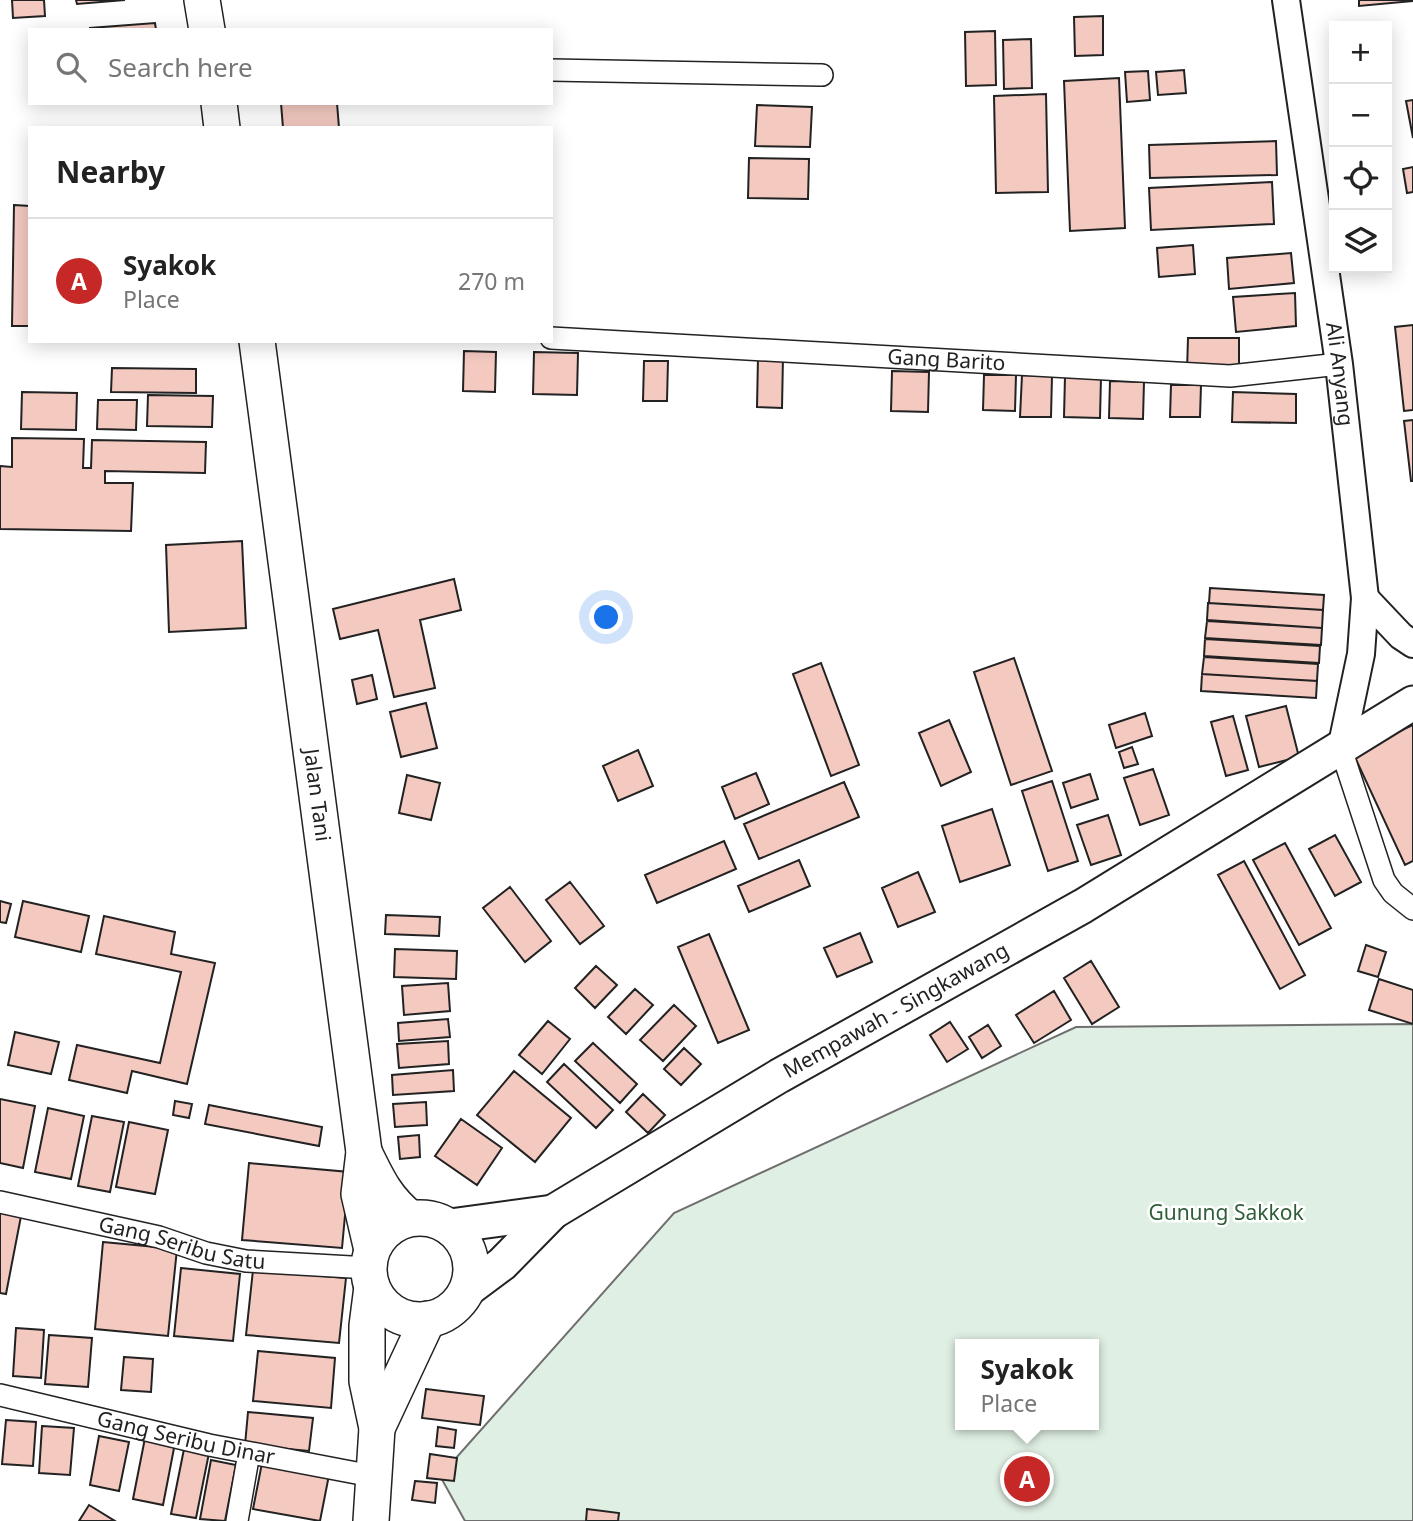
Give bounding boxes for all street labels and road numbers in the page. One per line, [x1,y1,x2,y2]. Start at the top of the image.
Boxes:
street label: Ali Anyang [1320,320,1361,427]
street label: Gang Barito [887,342,1006,376]
street label: Jalan Tani [298,745,338,843]
street label: Mempawah - Singkawang [777,936,1013,1084]
street label: Gang Seribu Satu [96,1209,266,1275]
street label: Gang Seribu Dinar [94,1404,278,1470]

